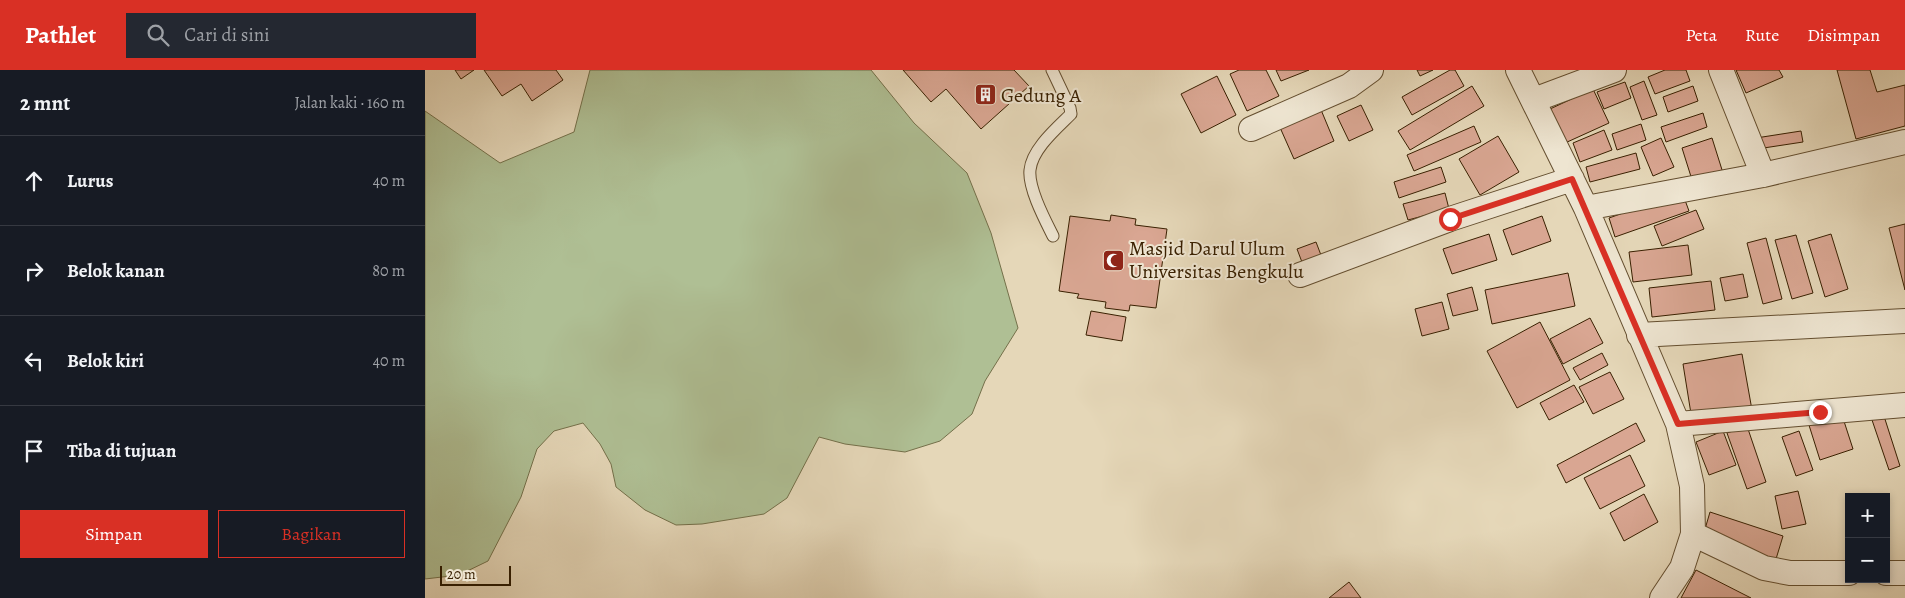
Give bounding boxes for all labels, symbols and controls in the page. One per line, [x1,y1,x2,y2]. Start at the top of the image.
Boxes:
search box [126,13,476,58]
text: Pathlet [25,19,96,51]
icon: search [144,21,172,49]
text: Cari di sini [184,22,270,48]
text: Peta [1686,23,1717,47]
text: Rute [1745,23,1779,47]
text: Disimpan [1807,23,1880,47]
place label: Gedung A [1001,82,1081,109]
building icon: Gedung A [973,83,997,107]
text: 2 mnt [20,89,70,117]
text: Jalan kaki · 160 m [295,92,405,114]
icon: ahead [20,167,48,195]
text: Lurus [67,168,113,194]
text: 40 m [373,170,405,192]
route start [1439,208,1462,231]
place label: Masjid Darul Ulum Universitas Bengkulu [1129,235,1304,285]
mosque icon: Masjid Darul Ulum Universitas Bengkulu [1101,248,1125,272]
icon: right [20,257,48,285]
text: Belok kanan [67,258,165,284]
text: 80 m [372,260,405,282]
icon: left [20,347,48,375]
text: Belok kiri [67,348,144,374]
text: 40 m [373,350,405,372]
route end [1809,401,1832,424]
icon: arrive [20,437,48,465]
text: Tiba di tujuan [67,438,176,464]
map controls [1845,493,1890,583]
button: + [1845,493,1890,538]
button: Simpan [20,510,208,558]
button: Bagikan [218,510,405,558]
button: − [1845,538,1890,583]
scale bar [440,563,511,586]
text: 20 m [447,565,476,584]

